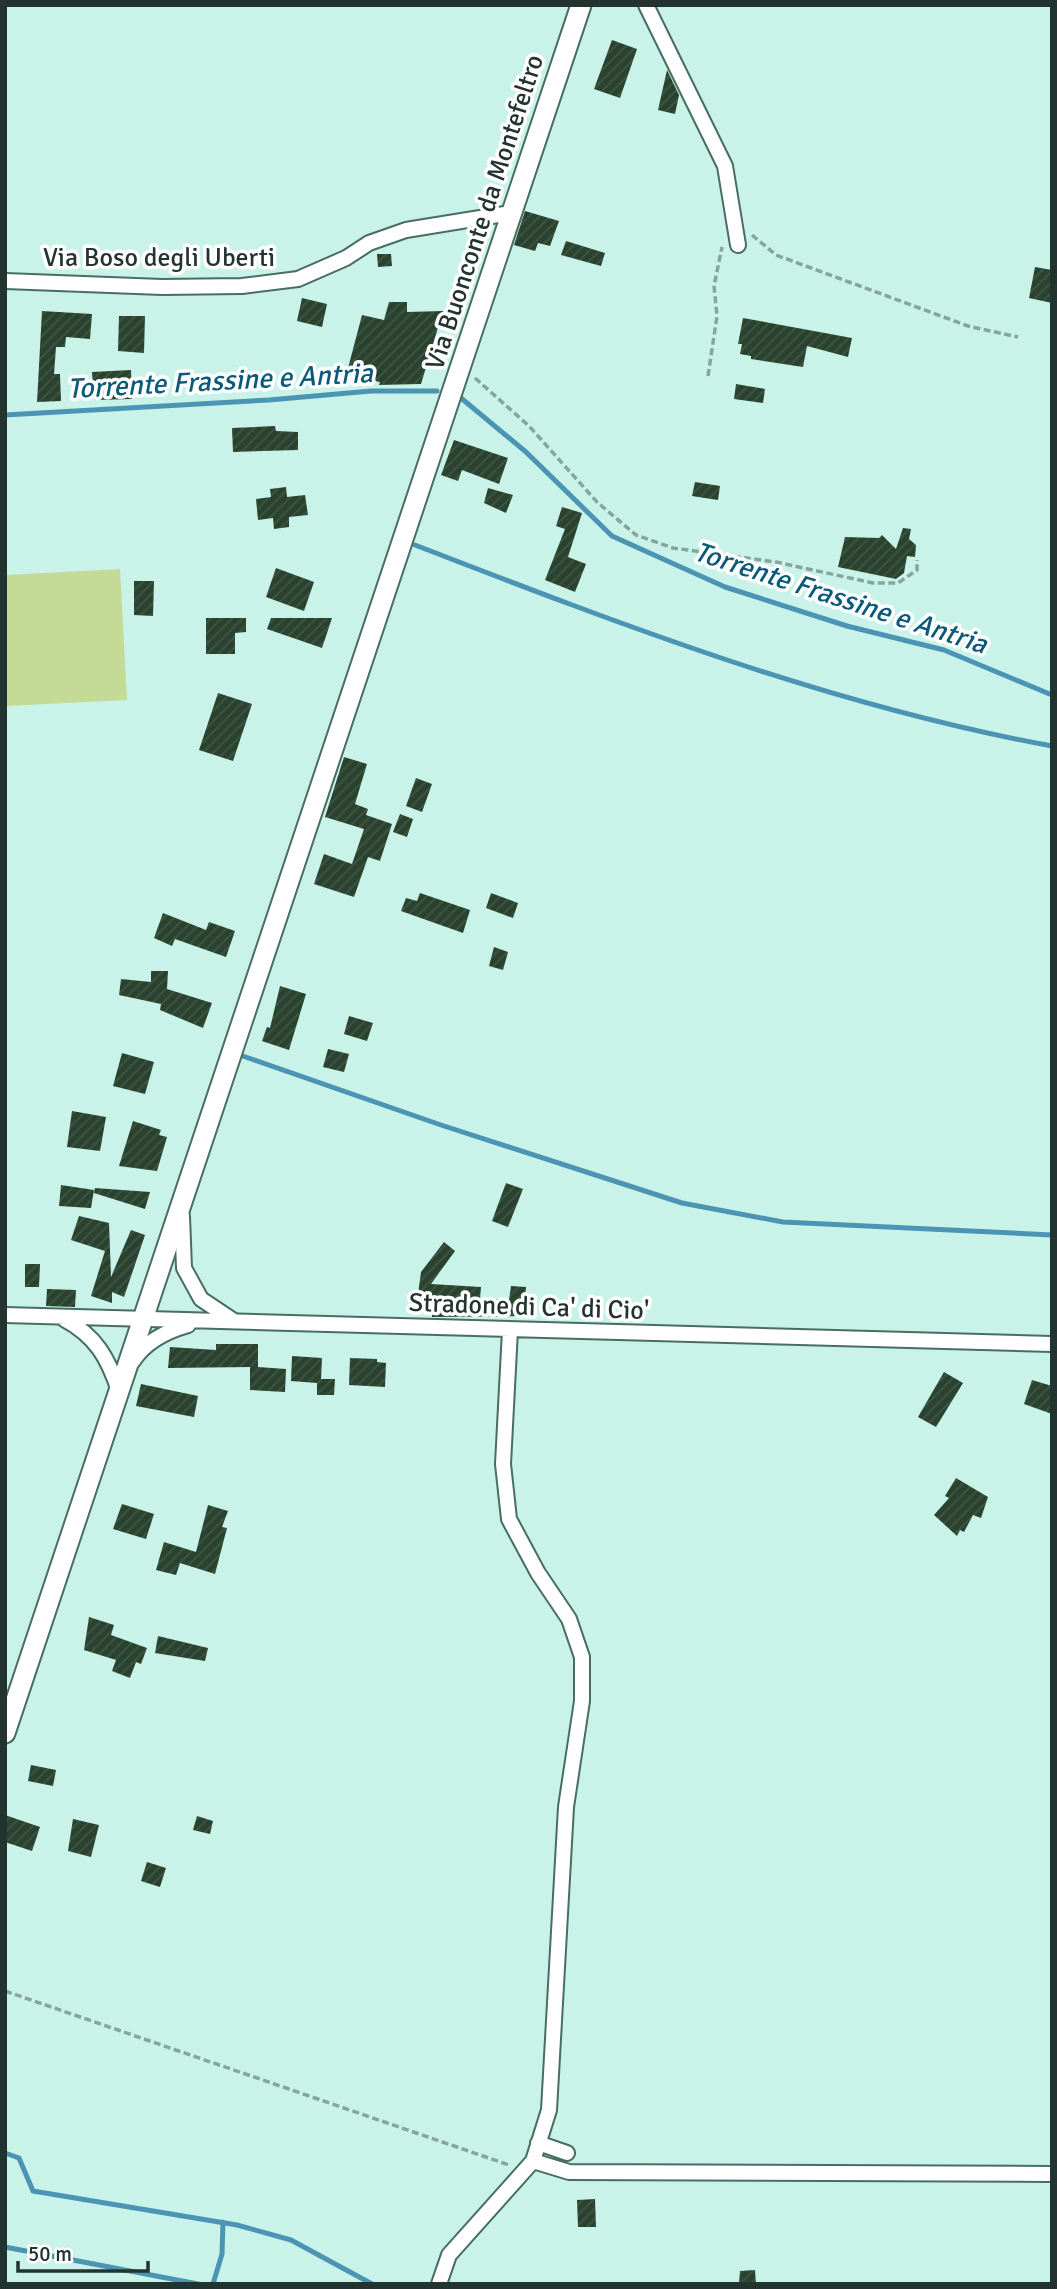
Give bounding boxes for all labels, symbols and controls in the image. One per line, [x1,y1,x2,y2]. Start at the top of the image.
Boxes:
street label: Via Buonconte da Montefeltro [419,51,551,374]
street label: Via Boso degli Uberti [43,242,275,274]
water label: Torrente Frassine e Antria [66,356,374,406]
water label: Torrente Frassine e Antria [690,535,992,662]
street label: Stradone di Ca' di Cio' [408,1287,650,1327]
scale bar [18,2230,147,2274]
text: 50 m [28,2241,72,2267]

